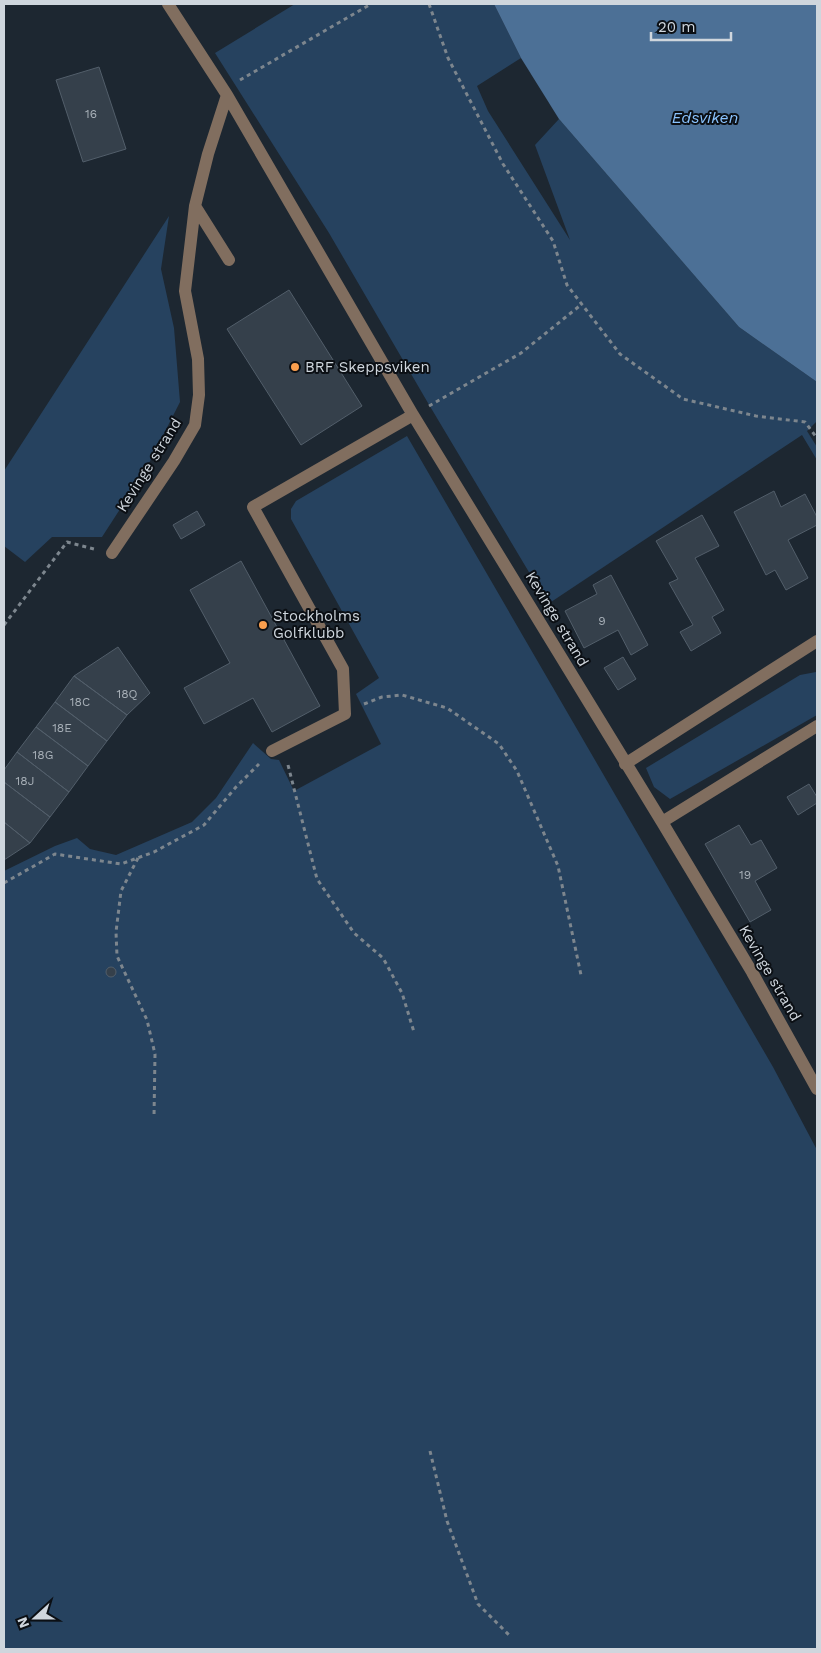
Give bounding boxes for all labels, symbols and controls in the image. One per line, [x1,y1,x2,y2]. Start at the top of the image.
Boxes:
scale bar [651,10,731,42]
text: 20 m [658,18,696,36]
house number: 16 [85,107,97,121]
water label: Edsviken [672,108,738,127]
place label: BRF Skeppsviken [305,358,430,376]
marker: BRF Skeppsviken [289,361,301,373]
street label: Kevinge strand [113,415,185,515]
street label: Kevinge strand [522,568,592,670]
place label: Stockholms Golfklubb [273,607,360,642]
house number: 9 [598,614,606,628]
marker: Stockholms Golfklubb [257,619,269,631]
house number: 18Q [116,687,138,701]
house number: 18C [70,695,90,709]
house number: 18E [52,721,72,735]
house number: 18G [33,748,53,762]
house number: 18J [16,774,34,788]
house number: 19 [739,868,751,882]
street label: Kevinge strand [735,922,805,1024]
north arrow [10,1593,60,1643]
text: N [14,1615,32,1630]

